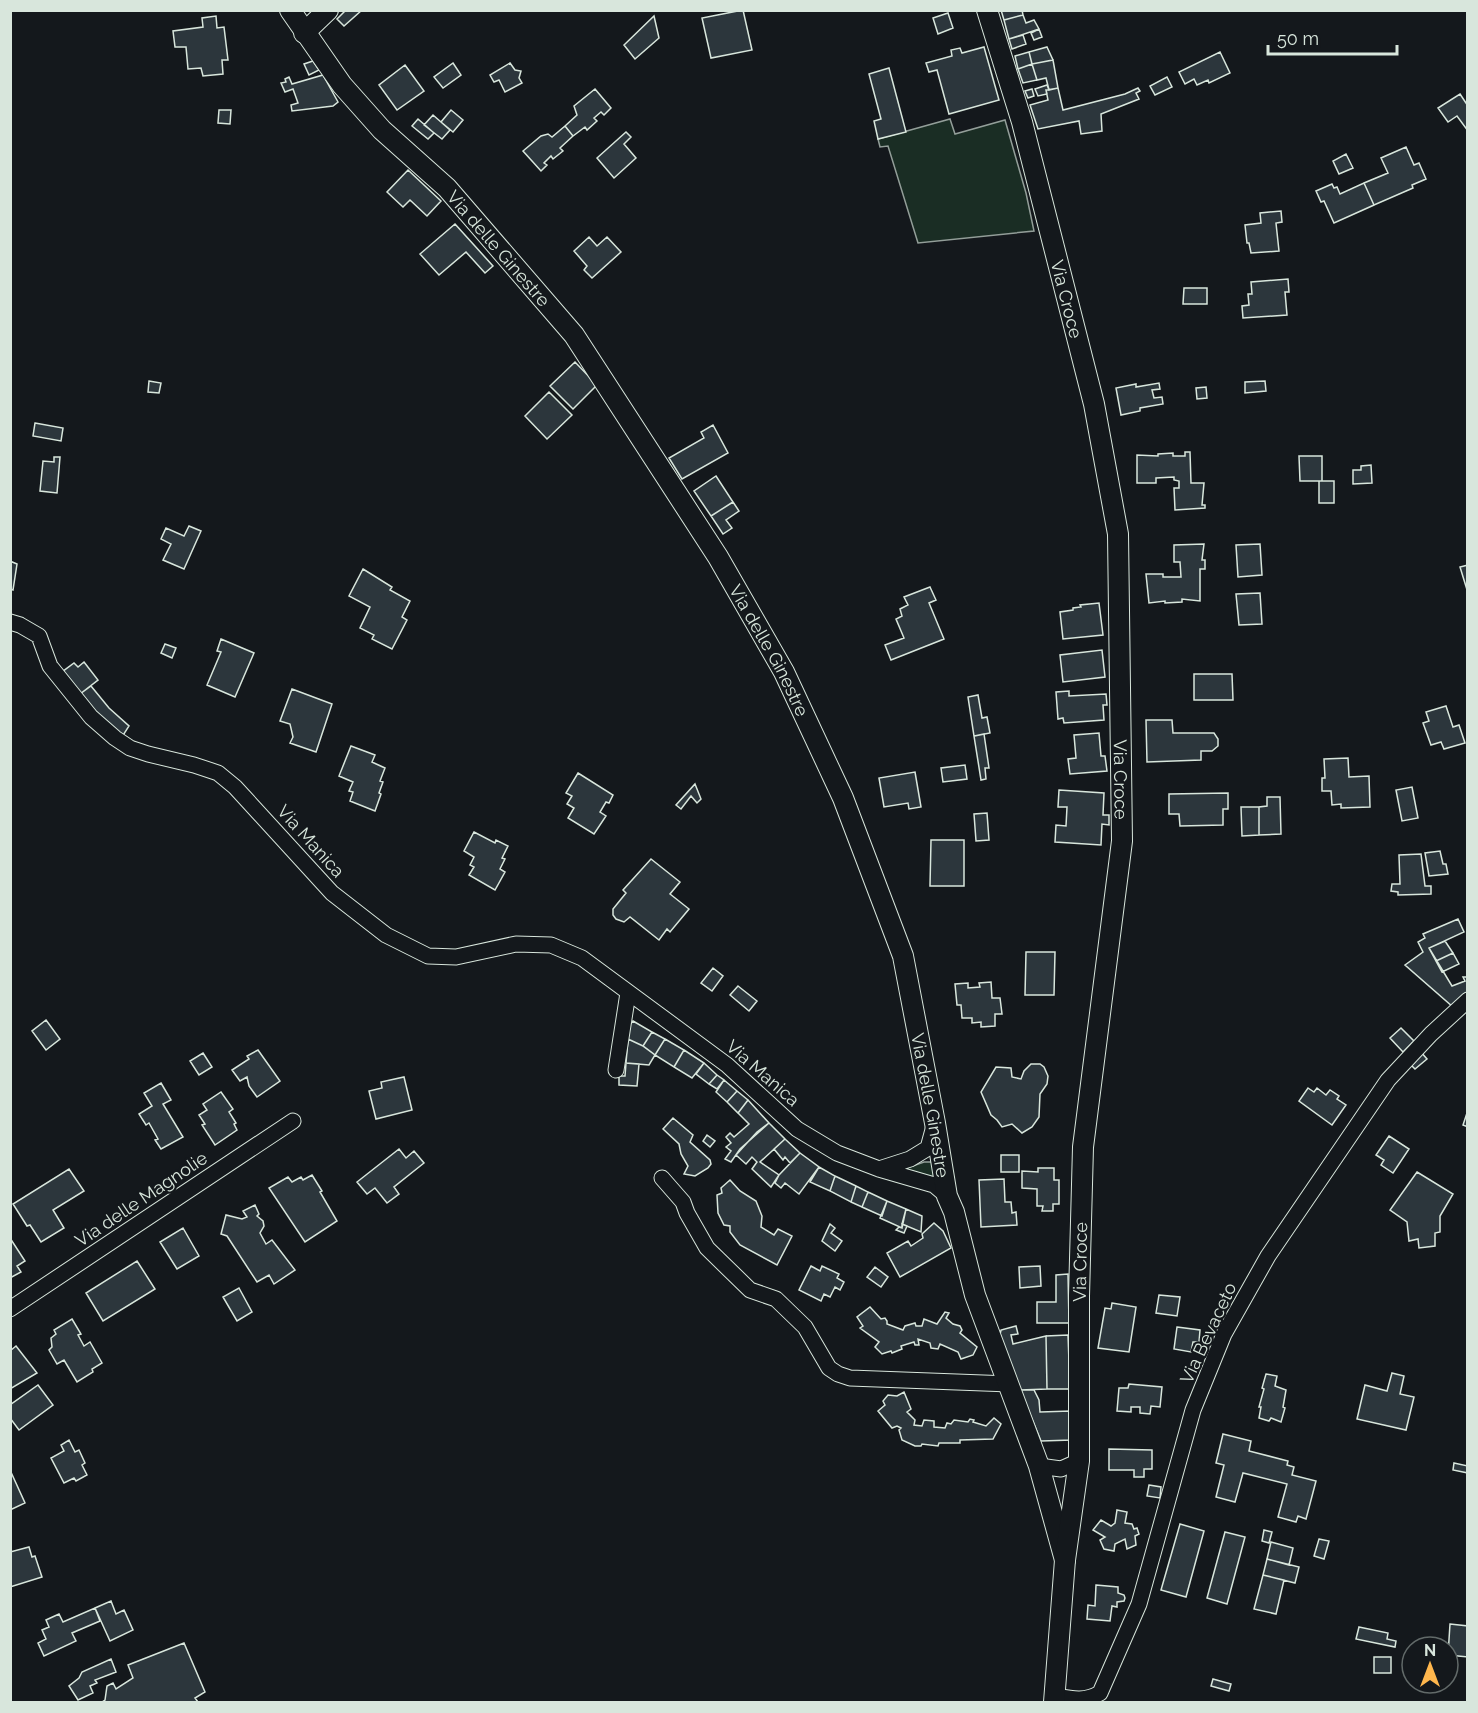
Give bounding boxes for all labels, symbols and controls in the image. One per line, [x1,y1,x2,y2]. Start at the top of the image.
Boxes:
scale bar [1268,18,1397,56]
text: 50 m [1277,28,1319,49]
street label: Via delle Ginestre [443,186,555,311]
street label: Via Croce [1047,258,1087,341]
street label: Via delle Ginestre [725,581,814,720]
street label: Via Croce [1110,739,1132,820]
street label: Via Manica [273,800,349,882]
street label: Via delle Ginestre [907,1031,954,1179]
street label: Via Manica [722,1035,804,1111]
street label: Via delle Magnolie [71,1147,211,1251]
street label: Via Croce [1069,1221,1091,1302]
street label: Via Bevaceto [1175,1279,1241,1387]
north arrow [1400,1635,1460,1695]
text: N [1424,1641,1436,1660]

